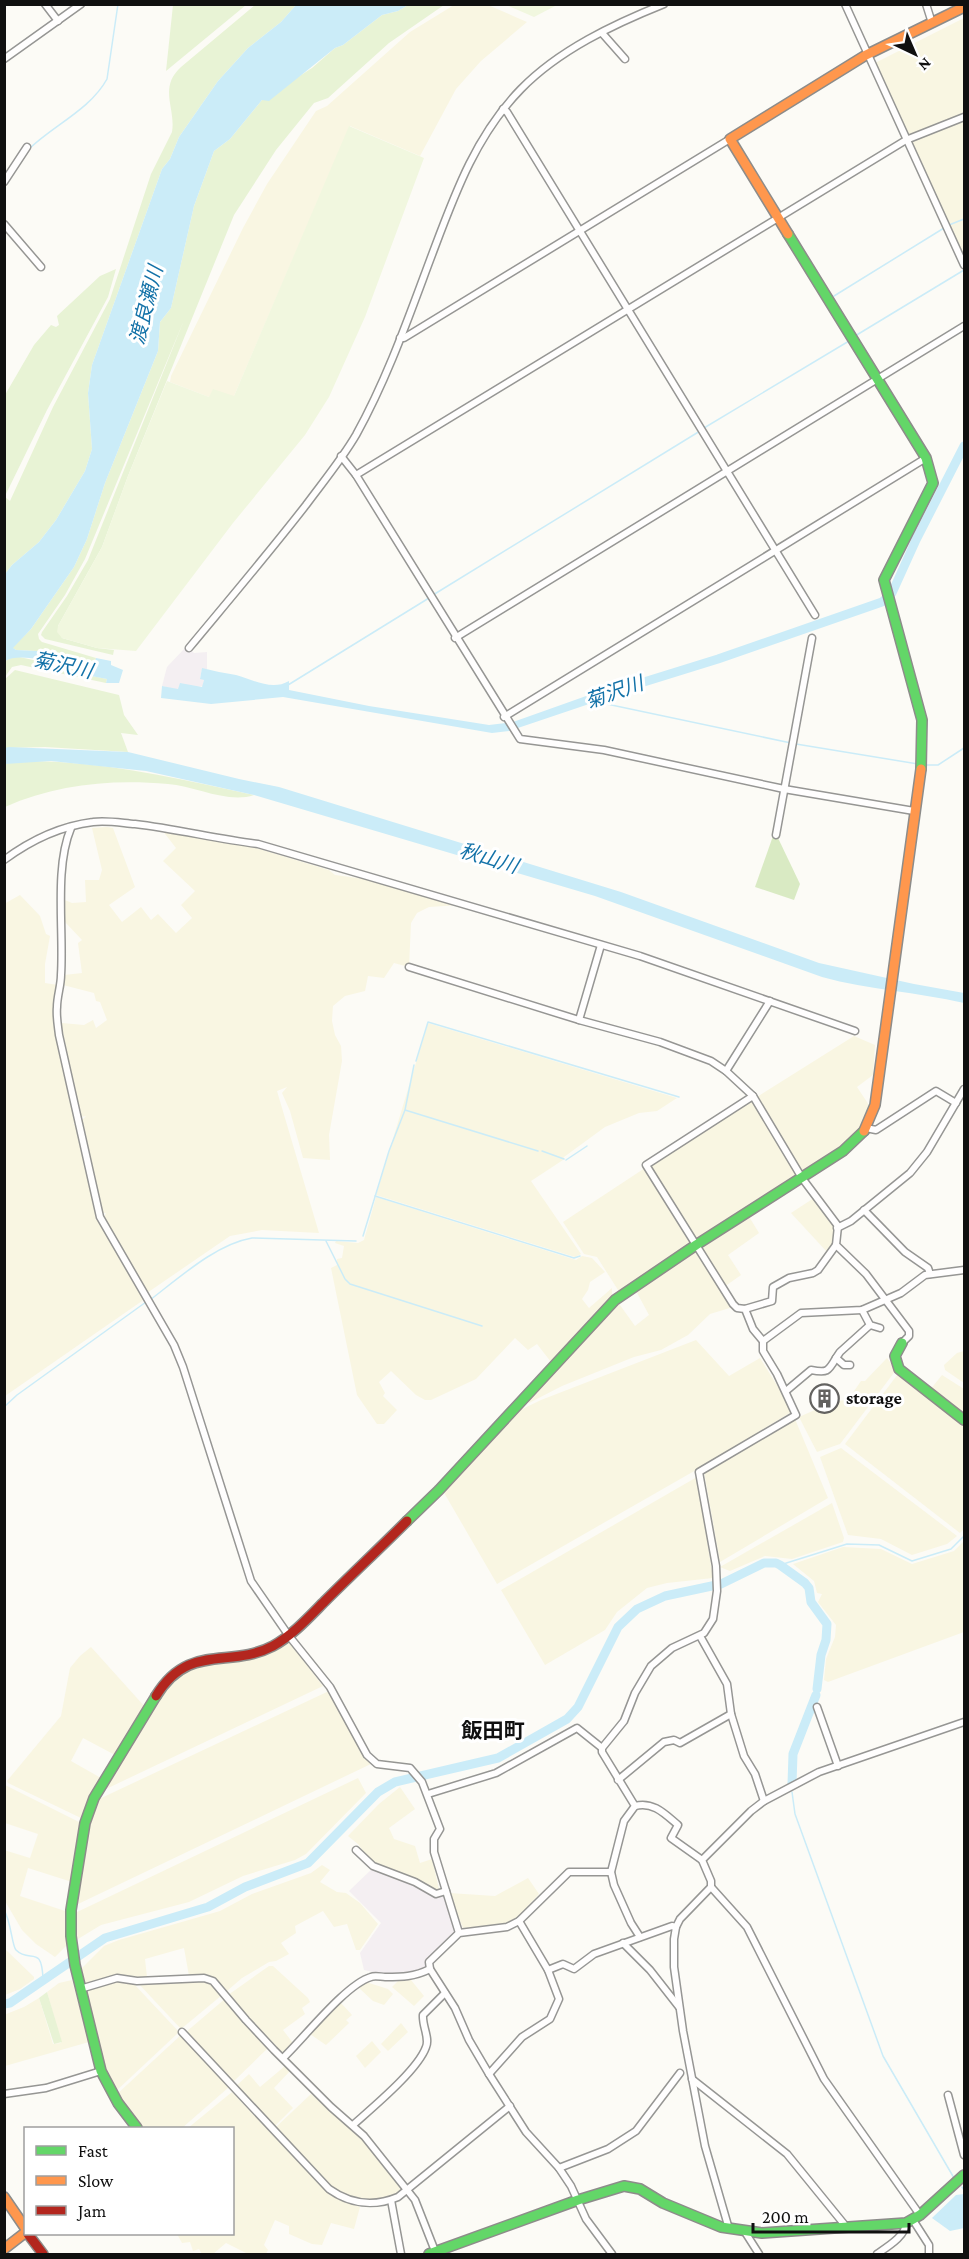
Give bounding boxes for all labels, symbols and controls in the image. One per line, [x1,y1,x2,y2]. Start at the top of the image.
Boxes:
north arrow [885,24,945,84]
text: N [915,55,935,74]
water label: 渡良瀬川 [126,262,167,346]
water label: 菊沢川 [31,648,97,682]
water label: 菊沢川 [582,671,648,712]
water label: 秋山川 [457,839,523,878]
building icon: storage [809,1382,841,1414]
place label: storage [846,1388,902,1408]
district label: 飯田町 [461,1719,525,1743]
legend [24,2127,234,2235]
text: Fast [78,2141,109,2161]
text: Slow [78,2171,114,2191]
scale bar [753,2196,909,2234]
text: Jam [76,2201,107,2221]
text: 200 m [762,2207,809,2227]

